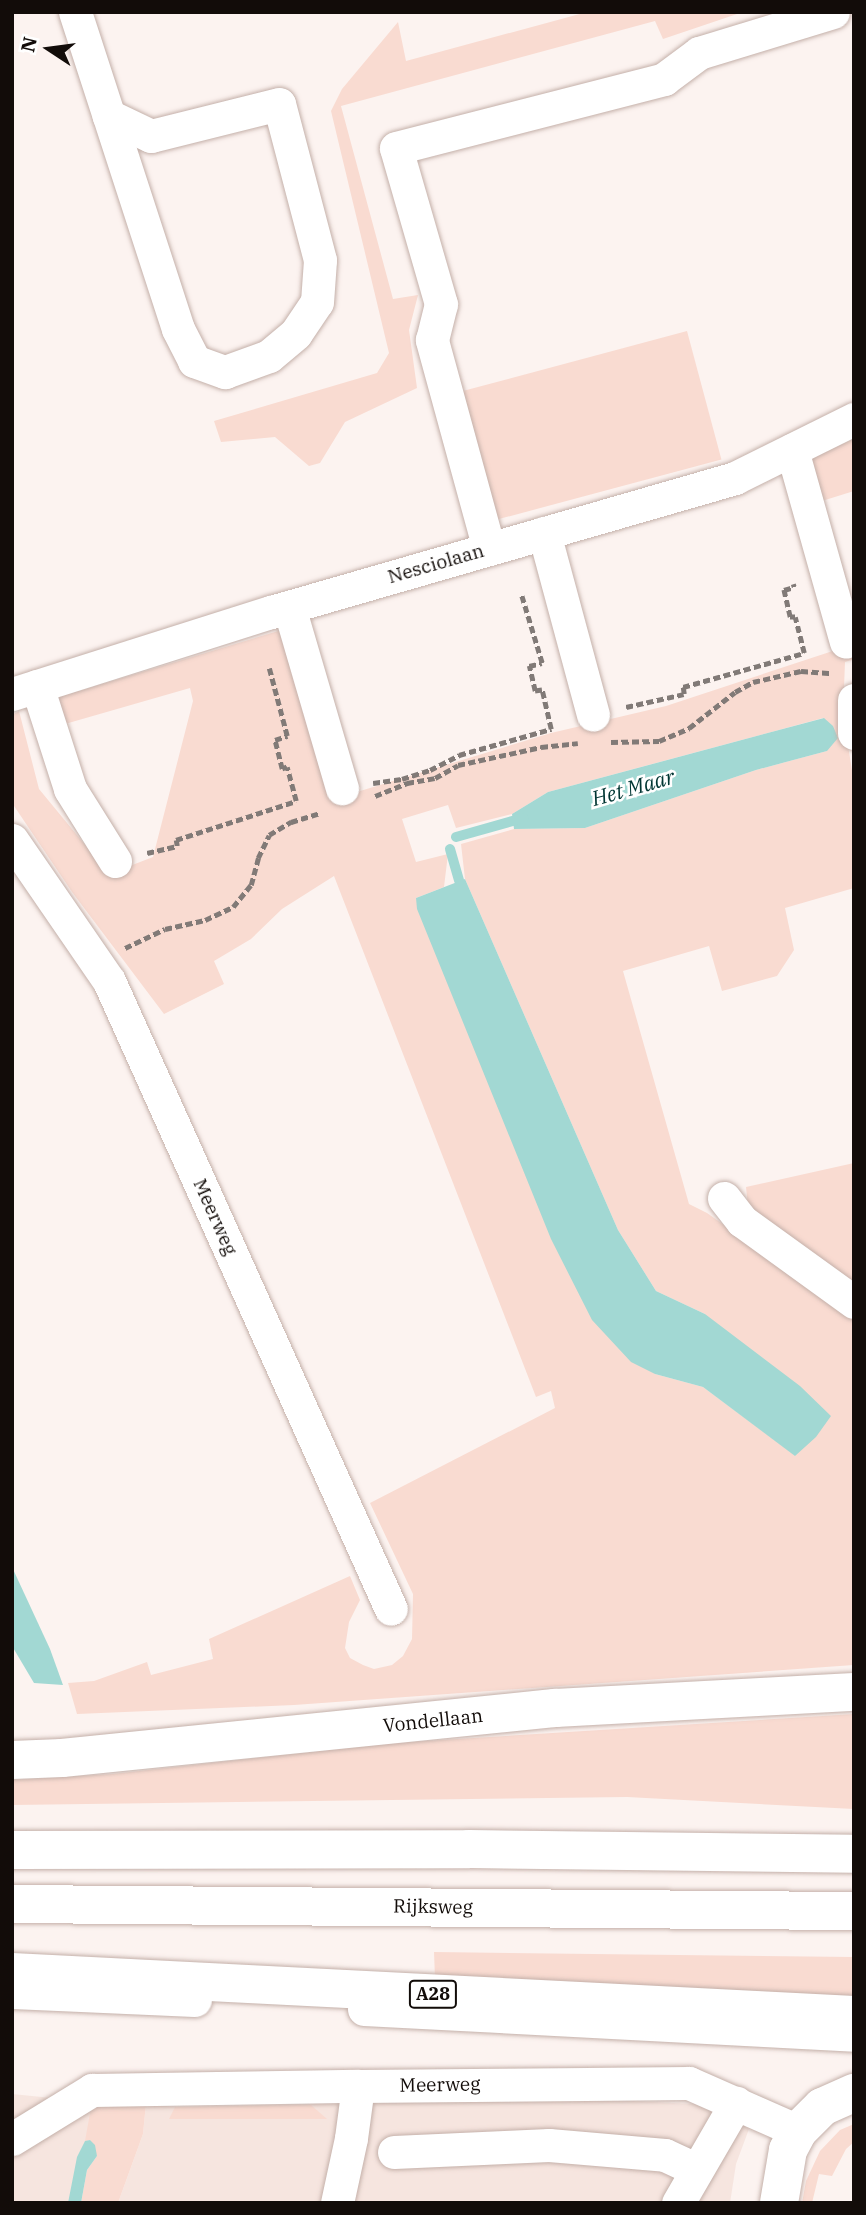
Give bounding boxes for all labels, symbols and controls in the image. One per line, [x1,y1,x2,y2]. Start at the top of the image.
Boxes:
north arrow [14,14,84,84]
text: N [15,34,42,54]
street label: Nesciolaan [385,539,487,589]
water label: Het Maar [589,763,677,811]
street label: Meerweg [188,1175,242,1259]
street label: Vondellaan [382,1704,484,1738]
street label: Rijksweg [393,1895,473,1919]
road number: A28 [408,1980,458,2008]
street label: Meerweg [399,2073,481,2097]

